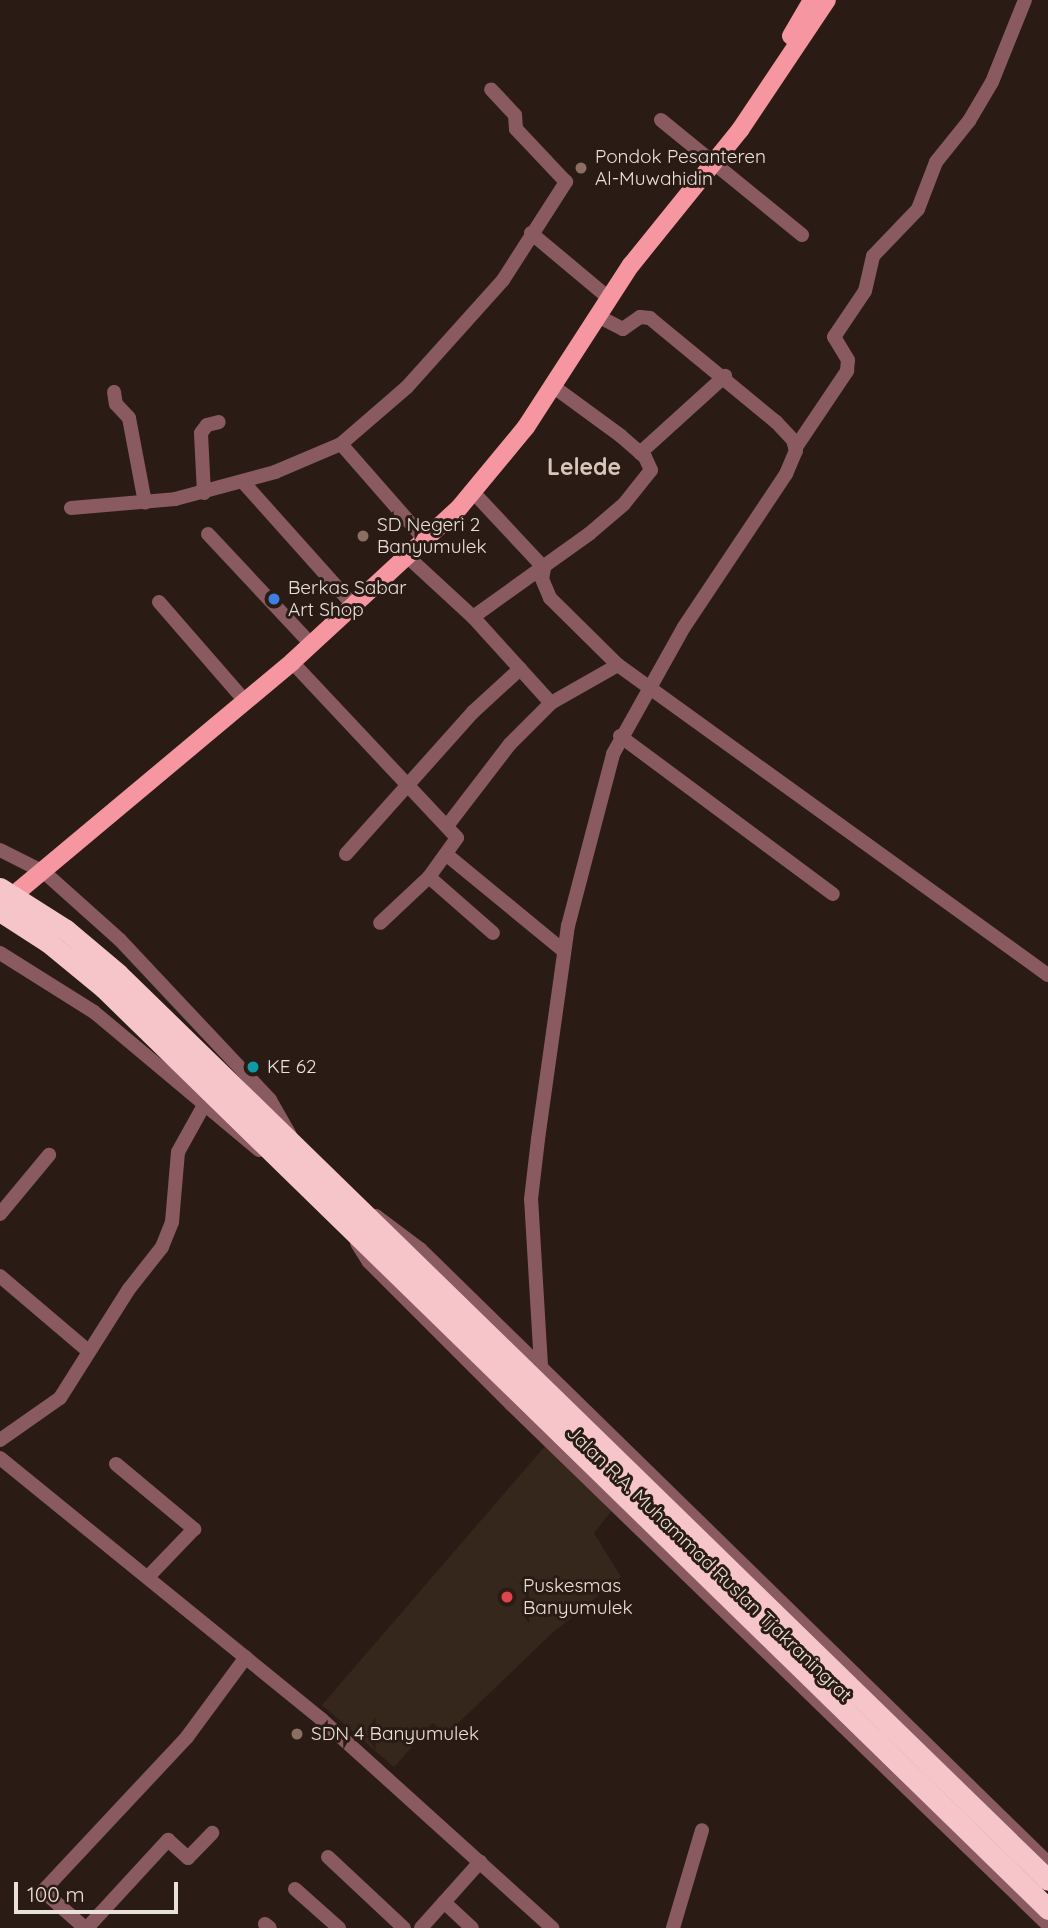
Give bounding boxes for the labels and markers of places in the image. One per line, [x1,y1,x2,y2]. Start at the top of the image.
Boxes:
place label: Pondok Pesanteren Al-Muwahidin [595,146,766,190]
marker: Pondok Pesanteren Al-Muwahidin [573,160,589,176]
place label: SD Negeri 2 Banyumulek [377,514,487,558]
marker: SD Negeri 2 Banyumulek [355,528,371,544]
place label: Berkas Sabar Art Shop [288,577,407,621]
marker: Berkas Sabar Art Shop [266,591,282,607]
place label: KE 62 [267,1056,317,1078]
marker: KE 62 [245,1059,261,1075]
place label: Puskesmas Banyumulek [523,1575,633,1619]
marker: Puskesmas Banyumulek [497,1587,517,1607]
place label: SDN 4 Banyumulek [311,1723,479,1745]
marker: SDN 4 Banyumulek [289,1726,305,1742]

